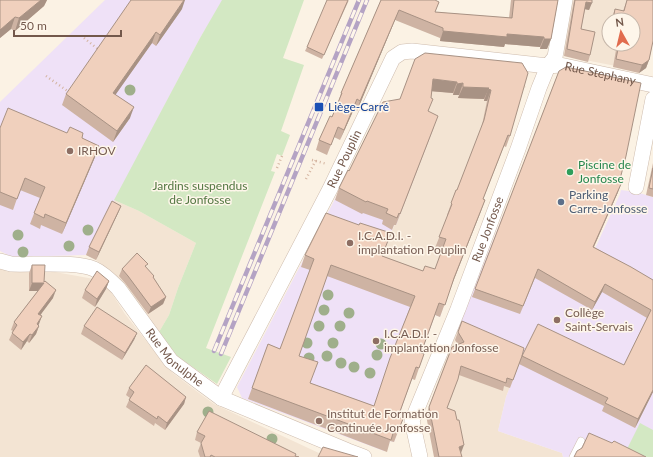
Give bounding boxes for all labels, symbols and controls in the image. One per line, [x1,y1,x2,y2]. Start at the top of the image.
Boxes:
scale bar [14,12,121,38]
north arrow [601,12,641,52]
text: N [614,15,625,29]
text: 50 m [20,18,47,33]
street label: Rue Stephany [563,58,638,88]
place label: Liège-Carré [328,99,389,114]
marker: Liège-Carré [313,101,325,113]
street label: Rue Pouplin [324,127,364,190]
place label: IRHOV [78,143,116,158]
marker: IRHOV [65,146,75,156]
place label: Piscine de Jonfosse [578,157,631,186]
marker: Piscine de Jonfosse [565,167,575,177]
park label: Jardins suspendus de Jonfosse [153,178,247,207]
place label: Parking Carre-Jonfosse [569,187,647,216]
street label: Rue Jonfosse [468,194,507,264]
marker: Parking Carre-Jonfosse [556,197,566,207]
place label: I.C.A.D.I. - implantation Pouplin [358,228,467,257]
marker: I.C.A.D.I. - implantation Pouplin [345,238,355,248]
place label: Collège Saint-Servais [565,305,633,334]
marker: Collège Saint-Servais [552,315,562,325]
street label: Rue Monulphe [143,325,207,390]
place label: I.C.A.D.I. - implantation Jonfosse [384,326,499,355]
marker: I.C.A.D.I. - implantation Jonfosse [371,336,381,346]
place label: Institut de Formation Continuée Jonfosse [327,406,438,435]
marker: Institut de Formation Continuée Jonfosse [314,416,324,426]

